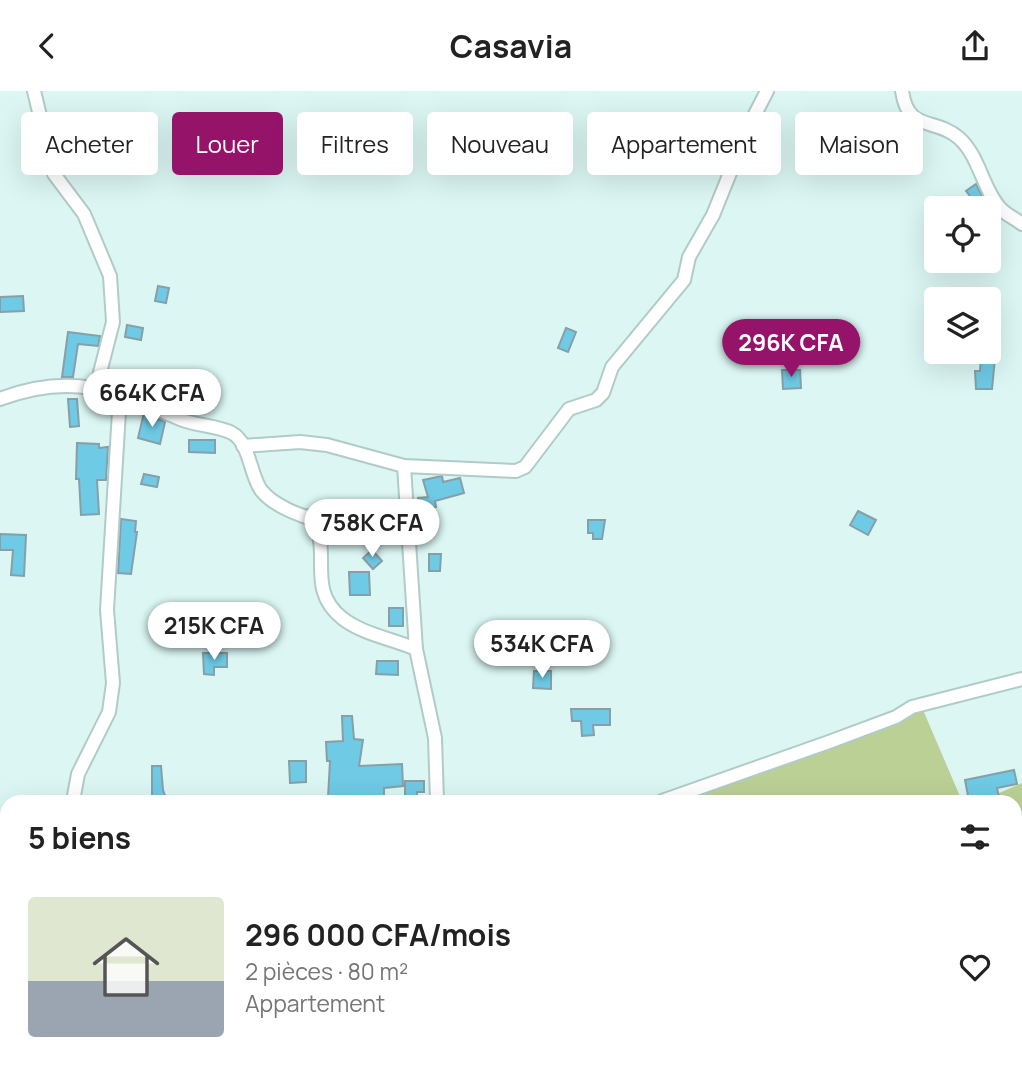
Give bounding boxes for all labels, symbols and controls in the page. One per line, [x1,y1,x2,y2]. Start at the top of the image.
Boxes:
text: Casavia [450,24,572,68]
icon: back [28,27,66,65]
icon: share [956,27,994,65]
chip: Acheter [21,112,158,175]
chip: Louer [172,112,283,175]
chip: Filtres [297,112,413,175]
chip: Nouveau [427,112,573,175]
chip: Appartement [587,112,781,175]
chip: Maison [795,112,923,175]
map controls [924,196,1001,364]
button: locate [924,196,1001,273]
button: layers [924,287,1001,364]
pin: 296K CFA [719,320,863,379]
text: 296K CFA [738,326,844,358]
pin: 664K CFA [80,369,224,429]
text: 664K CFA [99,376,205,408]
pin: 758K CFA [300,499,444,559]
text: 758K CFA [320,506,424,538]
pin: 215K CFA [142,603,286,662]
text: 215K CFA [164,609,264,641]
pin: 534K CFA [470,621,614,680]
text: 534K CFA [490,627,594,659]
text: 5 biens [28,817,131,858]
icon: filters [956,818,994,856]
text: 296 000 CFA/mois [245,914,511,955]
icon: home [84,925,168,1009]
icon: heart [956,948,994,986]
text: 2 pièces · 80 m² [245,955,408,987]
text: Appartement [245,987,385,1019]

